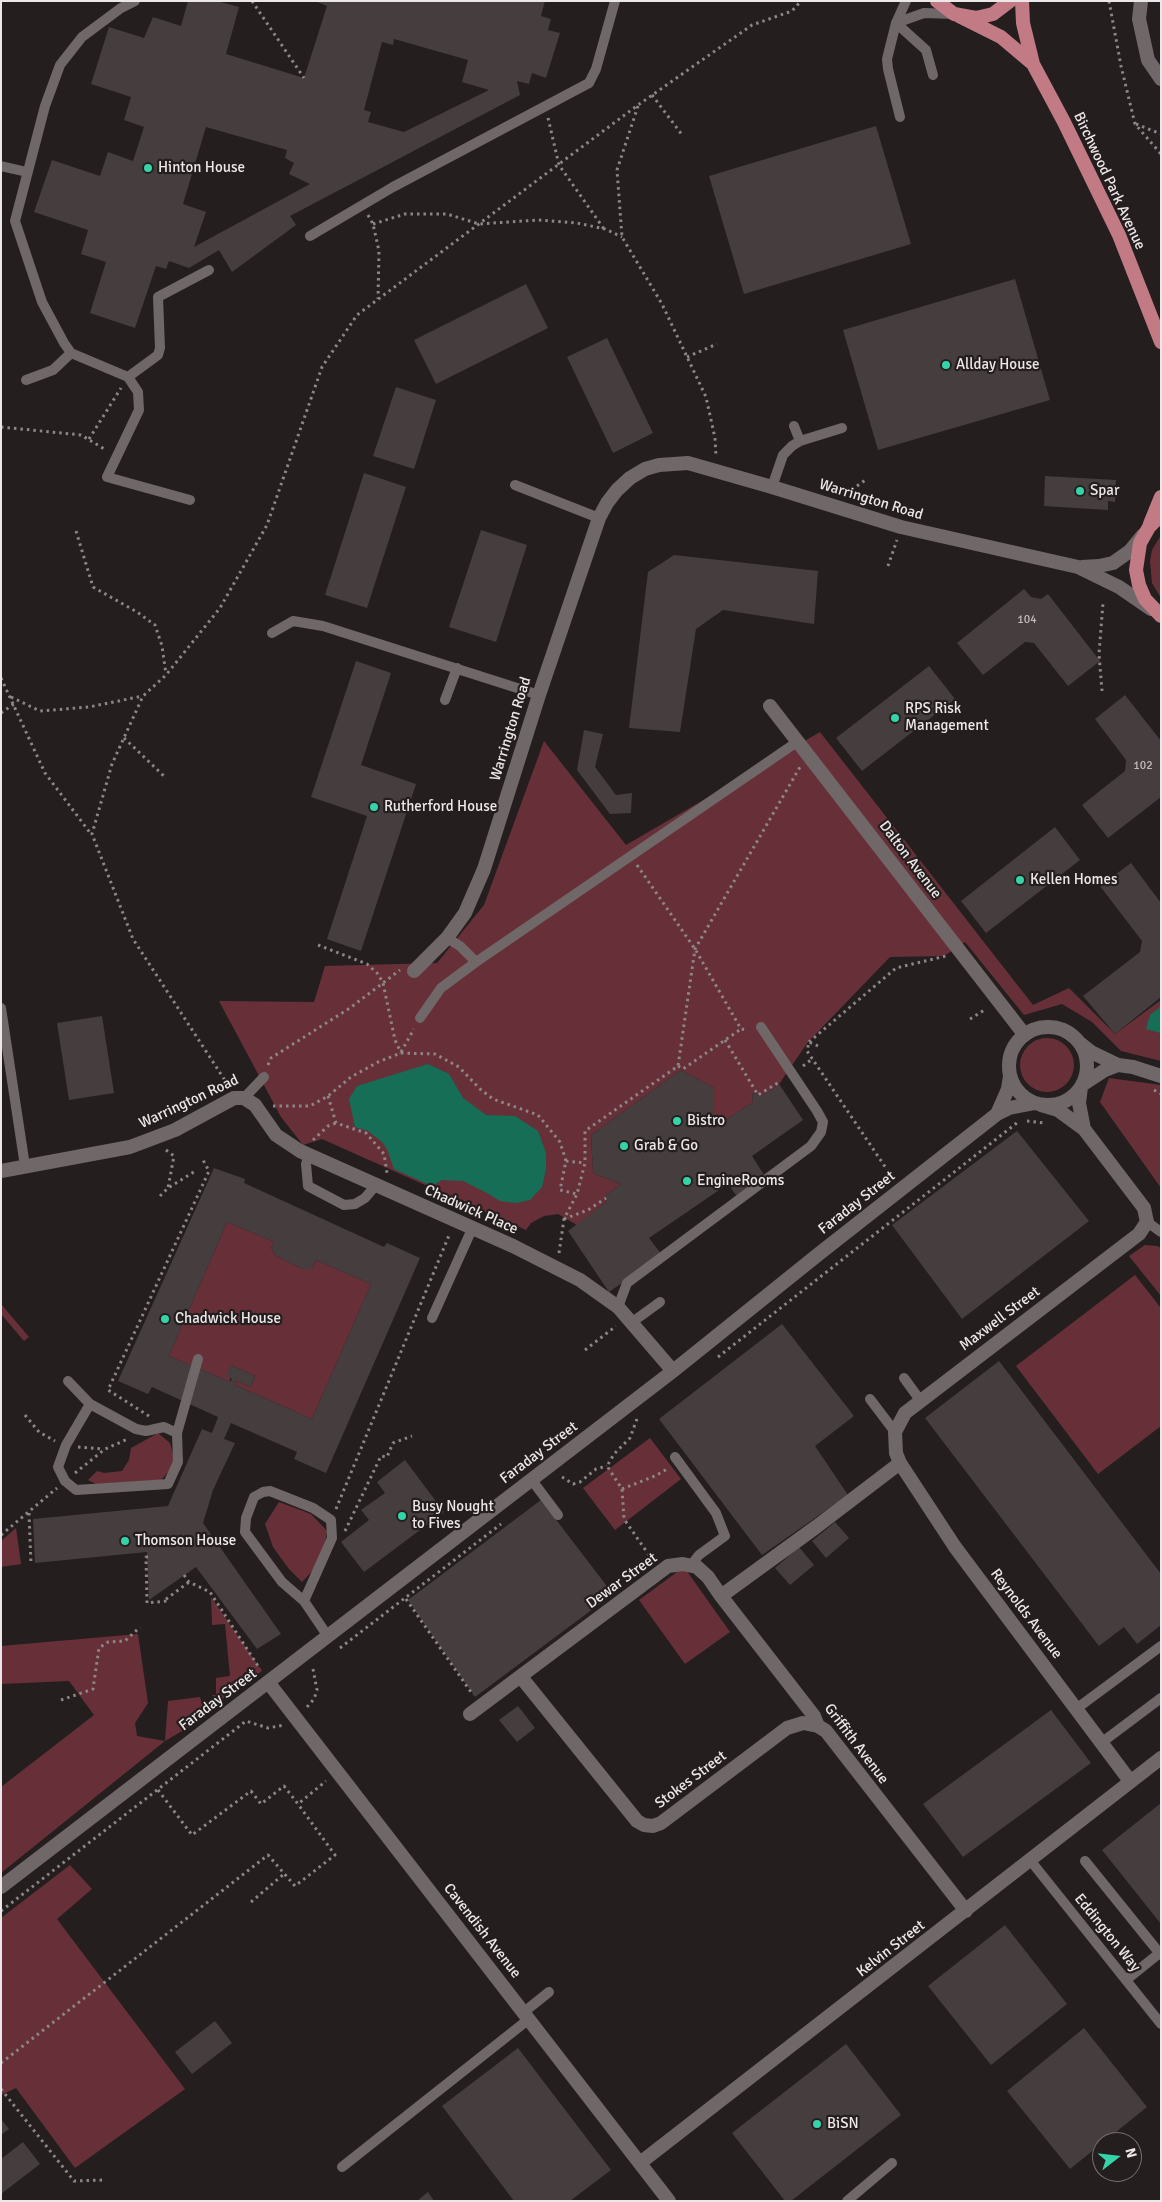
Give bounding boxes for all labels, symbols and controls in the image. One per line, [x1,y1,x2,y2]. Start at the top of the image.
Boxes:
street label: Birchwood Park Avenue [1069,109,1149,253]
place label: Hinton House [158,159,245,177]
marker: Hinton House [142,162,154,174]
place label: Allday House [956,356,1039,374]
marker: Allday House [940,359,952,371]
street label: Warrington Road [817,476,925,524]
place label: Spar [1090,482,1119,500]
marker: Spar [1074,485,1086,497]
house number: 104 [1017,613,1037,627]
street label: Warrington Road [487,675,535,783]
place label: RPS Risk Management [905,700,989,735]
marker: RPS Risk Management [889,712,901,724]
house number: 102 [1133,759,1153,773]
place label: Rutherford House [384,798,497,816]
marker: Rutherford House [368,801,380,813]
street label: Dalton Avenue [875,818,945,902]
place label: Kellen Homes [1030,871,1118,889]
marker: Kellen Homes [1014,874,1026,886]
street label: Warrington Road [136,1071,242,1133]
place label: Bistro [687,1112,725,1130]
marker: Bistro [671,1115,683,1127]
place label: Grab & Go [634,1137,698,1155]
marker: Grab & Go [618,1140,630,1152]
street label: Faraday Street [815,1167,899,1239]
place label: EngineRooms [697,1172,784,1190]
marker: EngineRooms [681,1175,693,1187]
street label: Chadwick Place [421,1181,521,1239]
street label: Maxwell Street [956,1283,1044,1355]
place label: Chadwick House [175,1310,281,1328]
marker: Chadwick House [159,1313,171,1325]
street label: Faraday Street [497,1418,581,1488]
place label: Busy Nought to Fives [412,1498,494,1533]
marker: Busy Nought to Fives [396,1510,408,1522]
place label: Thomson House [135,1532,236,1550]
marker: Thomson House [119,1535,131,1547]
street label: Dewar Street [583,1549,661,1613]
street label: Reynolds Avenue [986,1565,1066,1663]
street label: Faraday Street [176,1665,260,1735]
street label: Griffith Avenue [820,1700,892,1788]
street label: Stokes Street [652,1747,730,1813]
street label: Cavendish Avenue [439,1880,525,1982]
street label: Eddington Way [1070,1890,1144,1976]
street label: Kelvin Street [853,1917,929,1981]
place label: BiSN [827,2115,859,2133]
marker: BiSN [811,2118,823,2130]
north arrow [1092,2132,1142,2182]
text: N [1121,2146,1140,2160]

